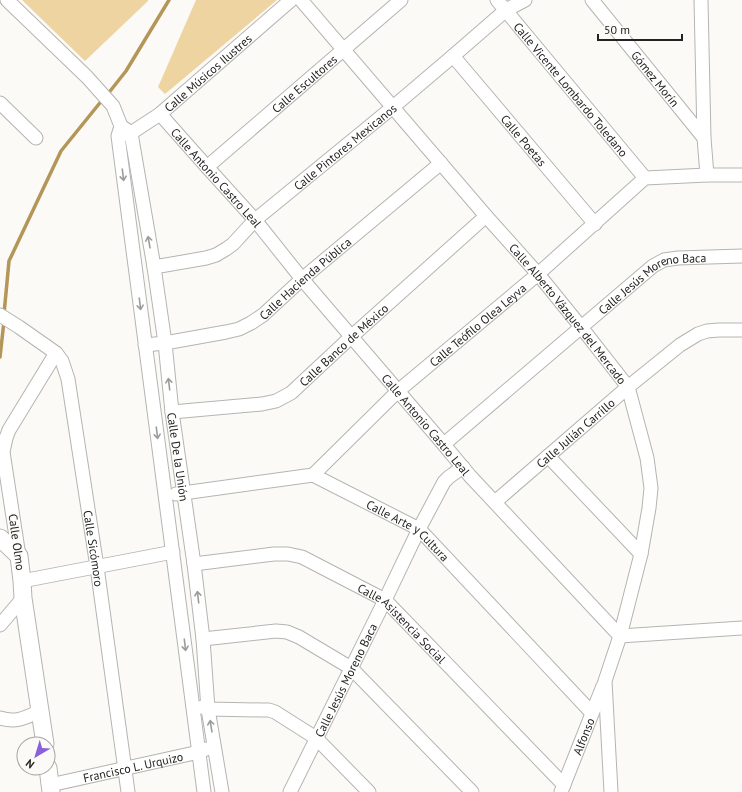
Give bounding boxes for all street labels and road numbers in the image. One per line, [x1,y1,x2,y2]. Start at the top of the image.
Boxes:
street label: Calle Vicente Lombardo Toledano [511,19,631,159]
street label: Calle Músicos Ilustres [161,30,254,115]
street label: Gómez Morín [629,47,683,109]
street label: Calle Escultores [268,51,340,116]
street label: Calle Pintores Mexicanos [290,100,399,193]
street label: Calle Poetas [498,111,550,169]
street label: Calle Antonio Castro Leal [168,125,266,230]
street label: Calle Hacienda Pública [256,234,354,322]
street label: Calle Alberto Vázquez del Mercado [506,240,630,387]
street label: Calle Jesús Moreno Baca [595,250,707,317]
street label: Calle Teófilo Olea Leyva [426,280,529,369]
street label: Calle Banco de México [296,300,391,389]
street label: Calle Antonio Castro Leal [379,370,474,479]
street label: Calle Julián Carrillo [533,395,617,471]
street label: Calle De la Unión [165,411,192,502]
street label: Calle Arte y Cultura [364,496,453,564]
street label: Calle Sicómoro [81,509,107,587]
street label: Calle Olmo [6,513,28,571]
street label: Calle Asistencia Social [355,580,450,666]
street label: Calle Jesús Moreno Baca [311,621,380,739]
street label: Alfonso [569,715,597,757]
street label: Francisco L. Urquizo [82,748,184,785]

